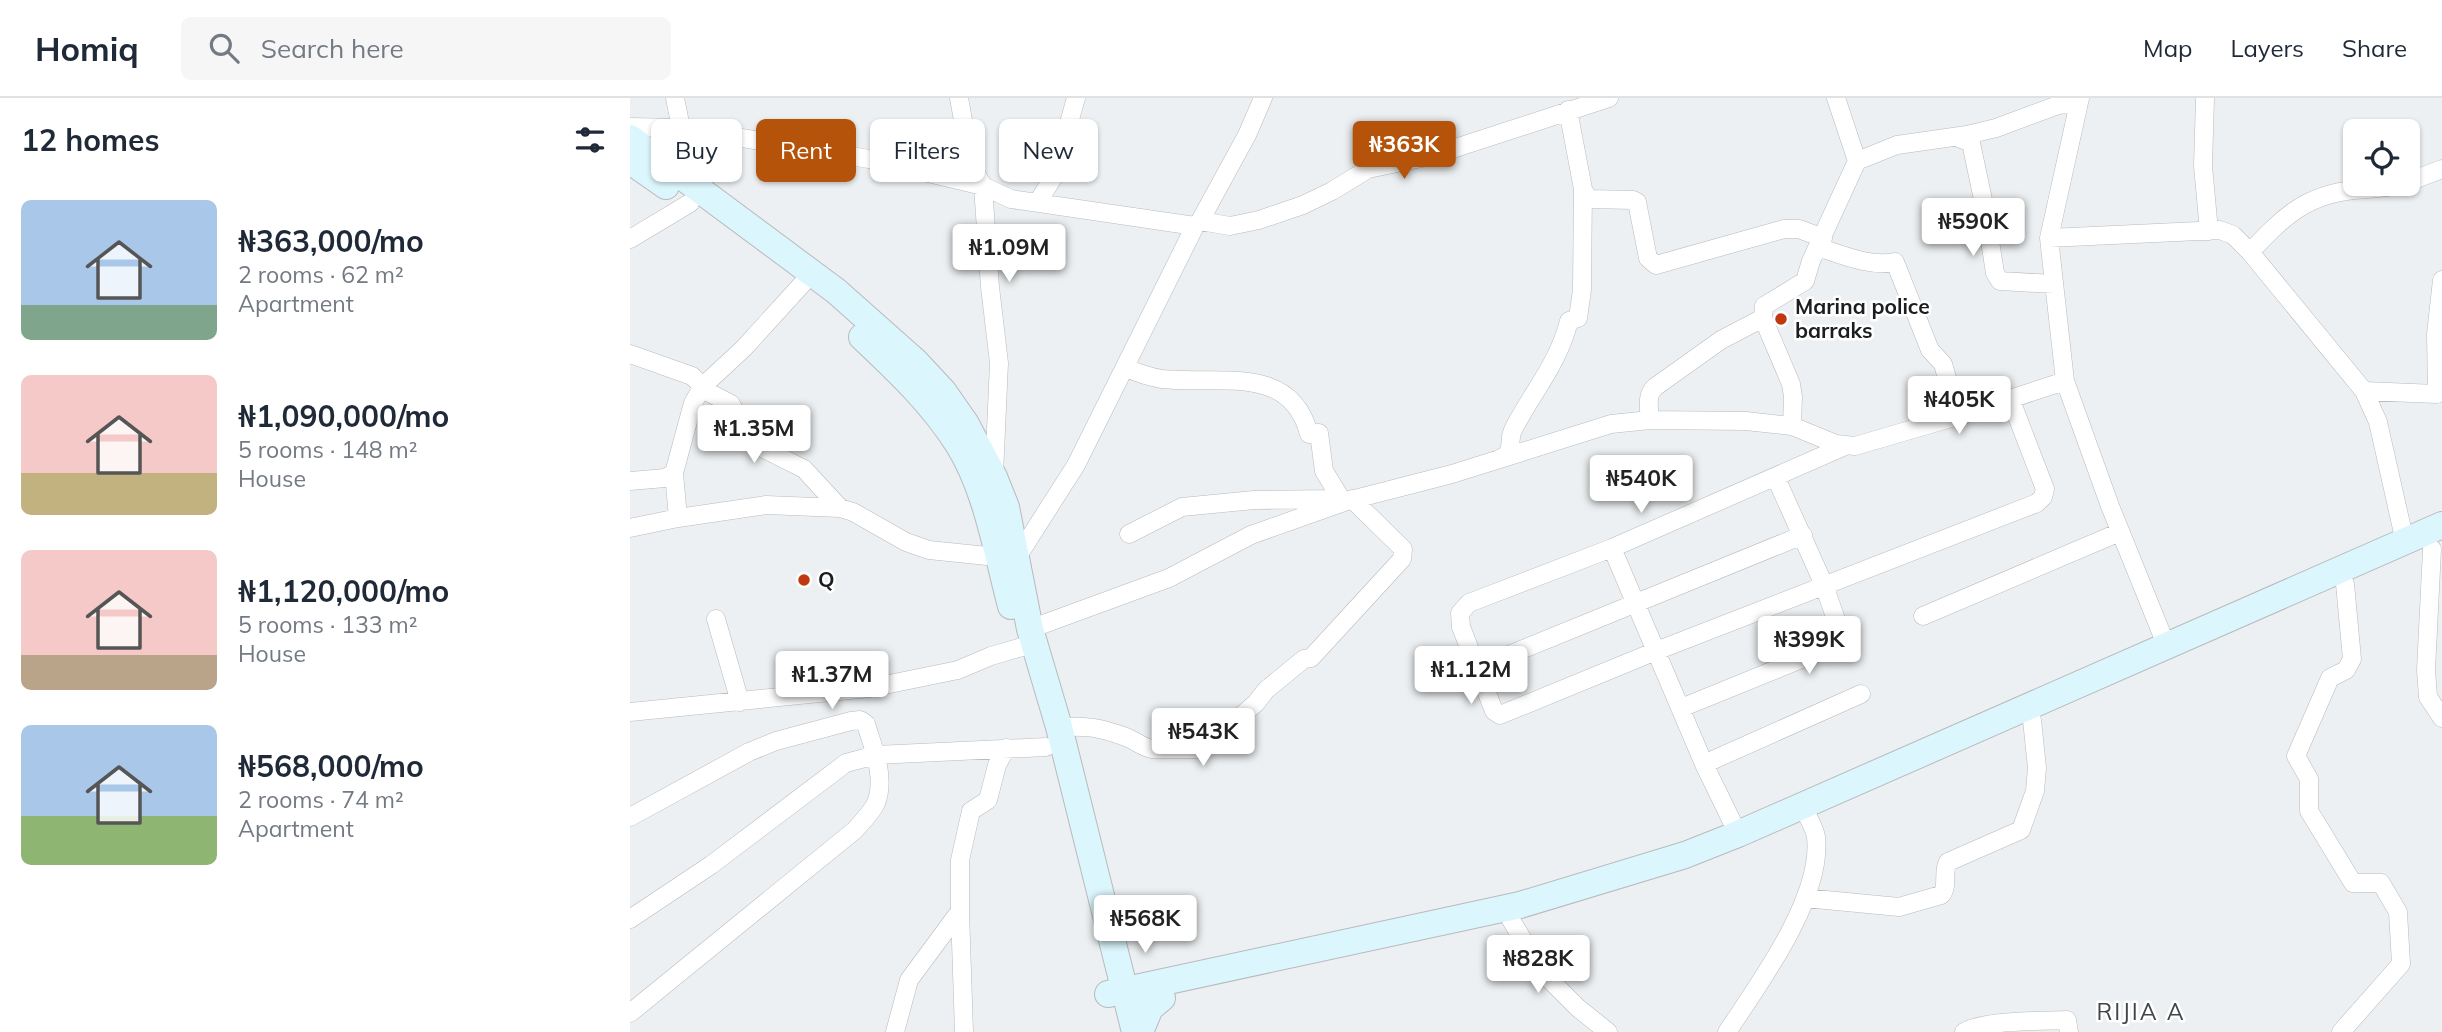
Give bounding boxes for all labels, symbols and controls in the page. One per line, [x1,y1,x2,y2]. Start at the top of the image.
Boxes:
search box [181,17,671,80]
text: Homiq [35,28,139,69]
icon: search [205,29,243,67]
text: Search here [261,32,404,65]
text: Map [2143,33,2192,63]
text: Layers [2230,33,2304,63]
text: Share [2342,33,2407,63]
chip: Buy [651,119,742,182]
chip: Rent [756,119,856,182]
chip: Filters [870,119,985,182]
chip: New [999,119,1098,182]
map controls [2343,119,2420,196]
button: locate [2343,119,2420,196]
text: 12 homes [21,121,160,159]
icon: filters [571,121,609,159]
pin: ₦363K [1355,122,1453,181]
text: ₦363K [1369,129,1439,158]
pin: ₦590K [1924,198,2022,258]
text: ₦590K [1938,206,2008,235]
text: ₦363,000/mo [238,222,424,260]
pin: ₦1.09M [952,225,1066,284]
icon: home [77,228,161,312]
text: ₦1.09M [969,232,1049,261]
text: 2 rooms · 62 m² [238,260,404,289]
text: Apartment [238,289,354,318]
place label: Marina police barraks [1795,293,1930,343]
marker: Marina police barraks [1773,311,1789,327]
pin: ₦405K [1910,376,2008,436]
text: ₦405K [1924,384,1994,413]
text: ₦1,090,000/mo [238,397,449,435]
icon: home [77,403,161,487]
pin: ₦1.35M [697,406,811,465]
text: ₦1.35M [714,413,794,442]
text: 5 rooms · 148 m² [238,435,418,464]
pin: ₦540K [1592,456,1690,515]
text: ₦540K [1606,463,1676,492]
text: House [238,464,306,493]
place label: Q [818,566,835,592]
text: ₦1,120,000/mo [238,572,449,610]
marker: Q [796,572,812,588]
icon: home [77,578,161,662]
text: 5 rooms · 133 m² [238,610,418,639]
pin: ₦399K [1760,616,1858,676]
text: ₦399K [1774,624,1844,653]
text: House [238,639,306,668]
pin: ₦1.12M [1414,646,1528,706]
pin: ₦1.37M [775,652,889,711]
text: ₦1.12M [1431,654,1511,683]
text: ₦1.37M [792,659,872,688]
pin: ₦543K [1154,708,1252,768]
text: ₦543K [1168,716,1238,745]
text: ₦568,000/mo [238,747,424,785]
icon: home [77,753,161,837]
text: 2 rooms · 74 m² [238,785,404,814]
text: Apartment [238,814,354,843]
pin: ₦568K [1096,896,1194,955]
text: ₦568K [1110,903,1180,932]
pin: ₦828K [1489,936,1587,995]
text: ₦828K [1503,943,1573,972]
district label: RIJIA A [2096,997,2186,1026]

